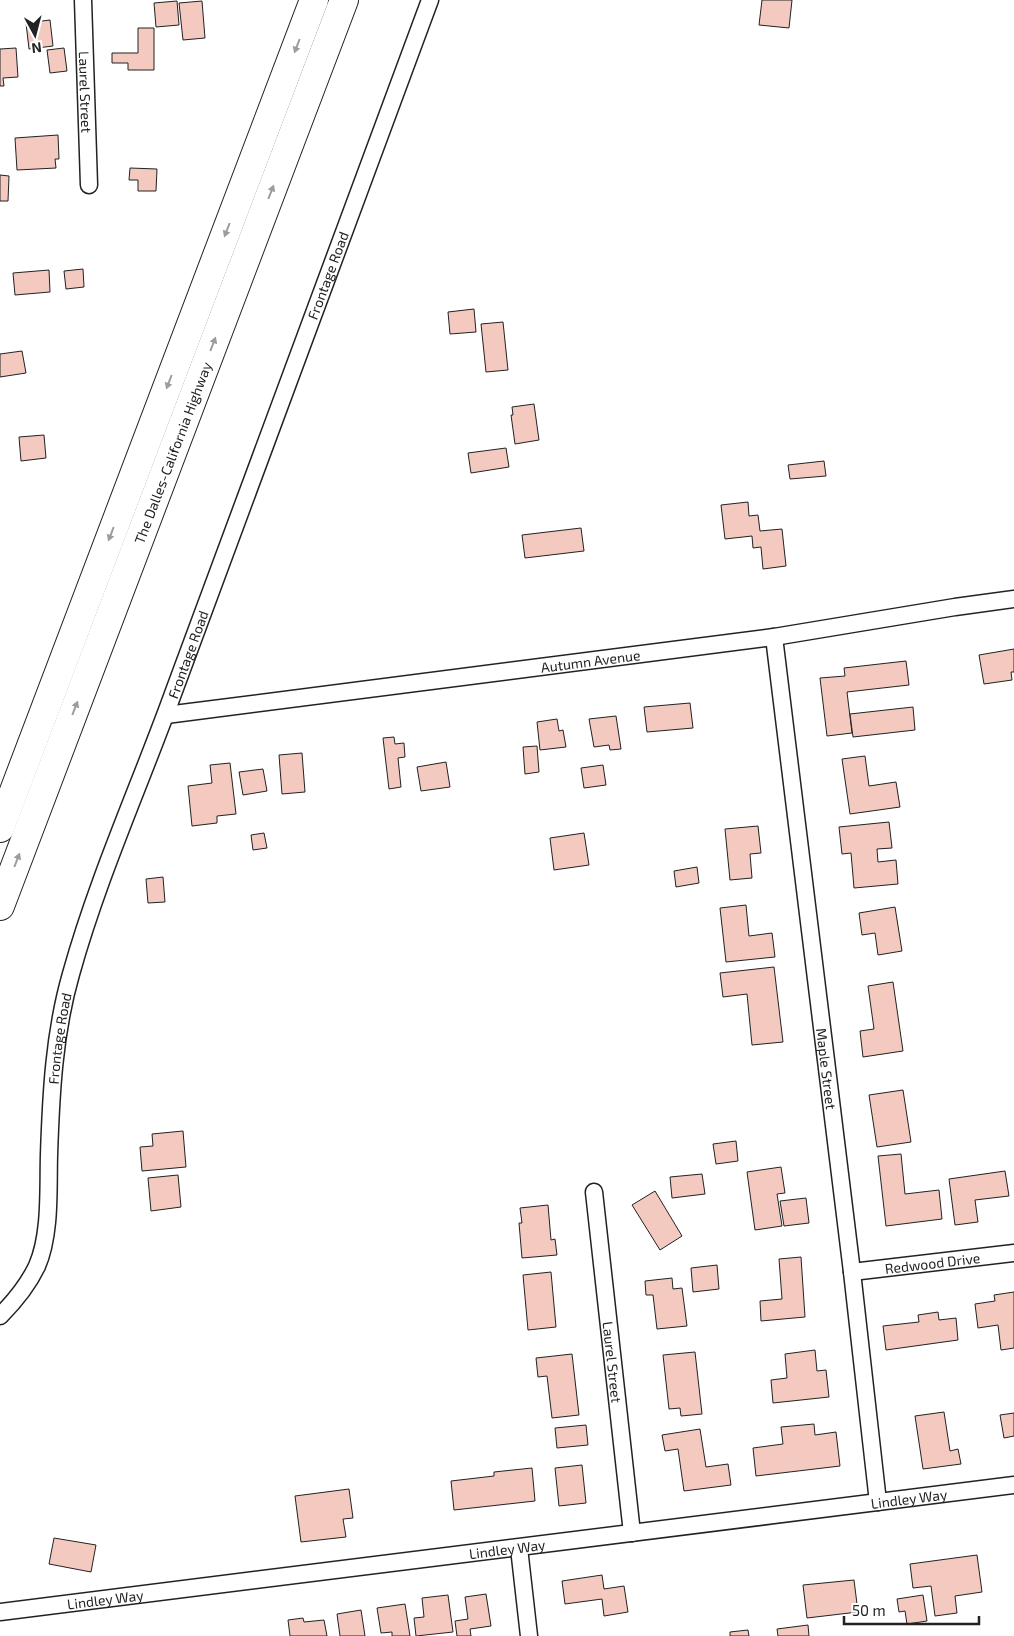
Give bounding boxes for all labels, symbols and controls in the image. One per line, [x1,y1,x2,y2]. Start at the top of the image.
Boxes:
north arrow [10,10,60,60]
one-way arrow [293,38,300,53]
text: N [31,39,43,57]
street label: Laurel Street [76,51,96,133]
one-way arrow [267,184,275,199]
one-way arrow [223,223,231,238]
street label: Frontage Road [303,229,351,322]
one-way arrow [209,336,217,351]
street label: The Dalles-California Highway [130,359,215,546]
one-way arrow [165,375,173,390]
one-way arrow [107,527,115,542]
street label: Frontage Road [164,608,211,701]
street label: Autumn Avenue [540,646,641,675]
one-way arrow [72,701,79,716]
one-way arrow [14,853,21,868]
street label: Frontage Road [44,991,74,1085]
street label: Maple Street [814,1027,840,1110]
street label: Redwood Drive [884,1249,981,1277]
street label: Laurel Street [600,1320,626,1404]
street label: Lindley Way [870,1485,949,1511]
street label: Lindley Way [468,1535,547,1562]
street label: Lindley Way [66,1586,145,1612]
scale bar [844,1594,979,1626]
text: 50 m [852,1601,886,1619]

